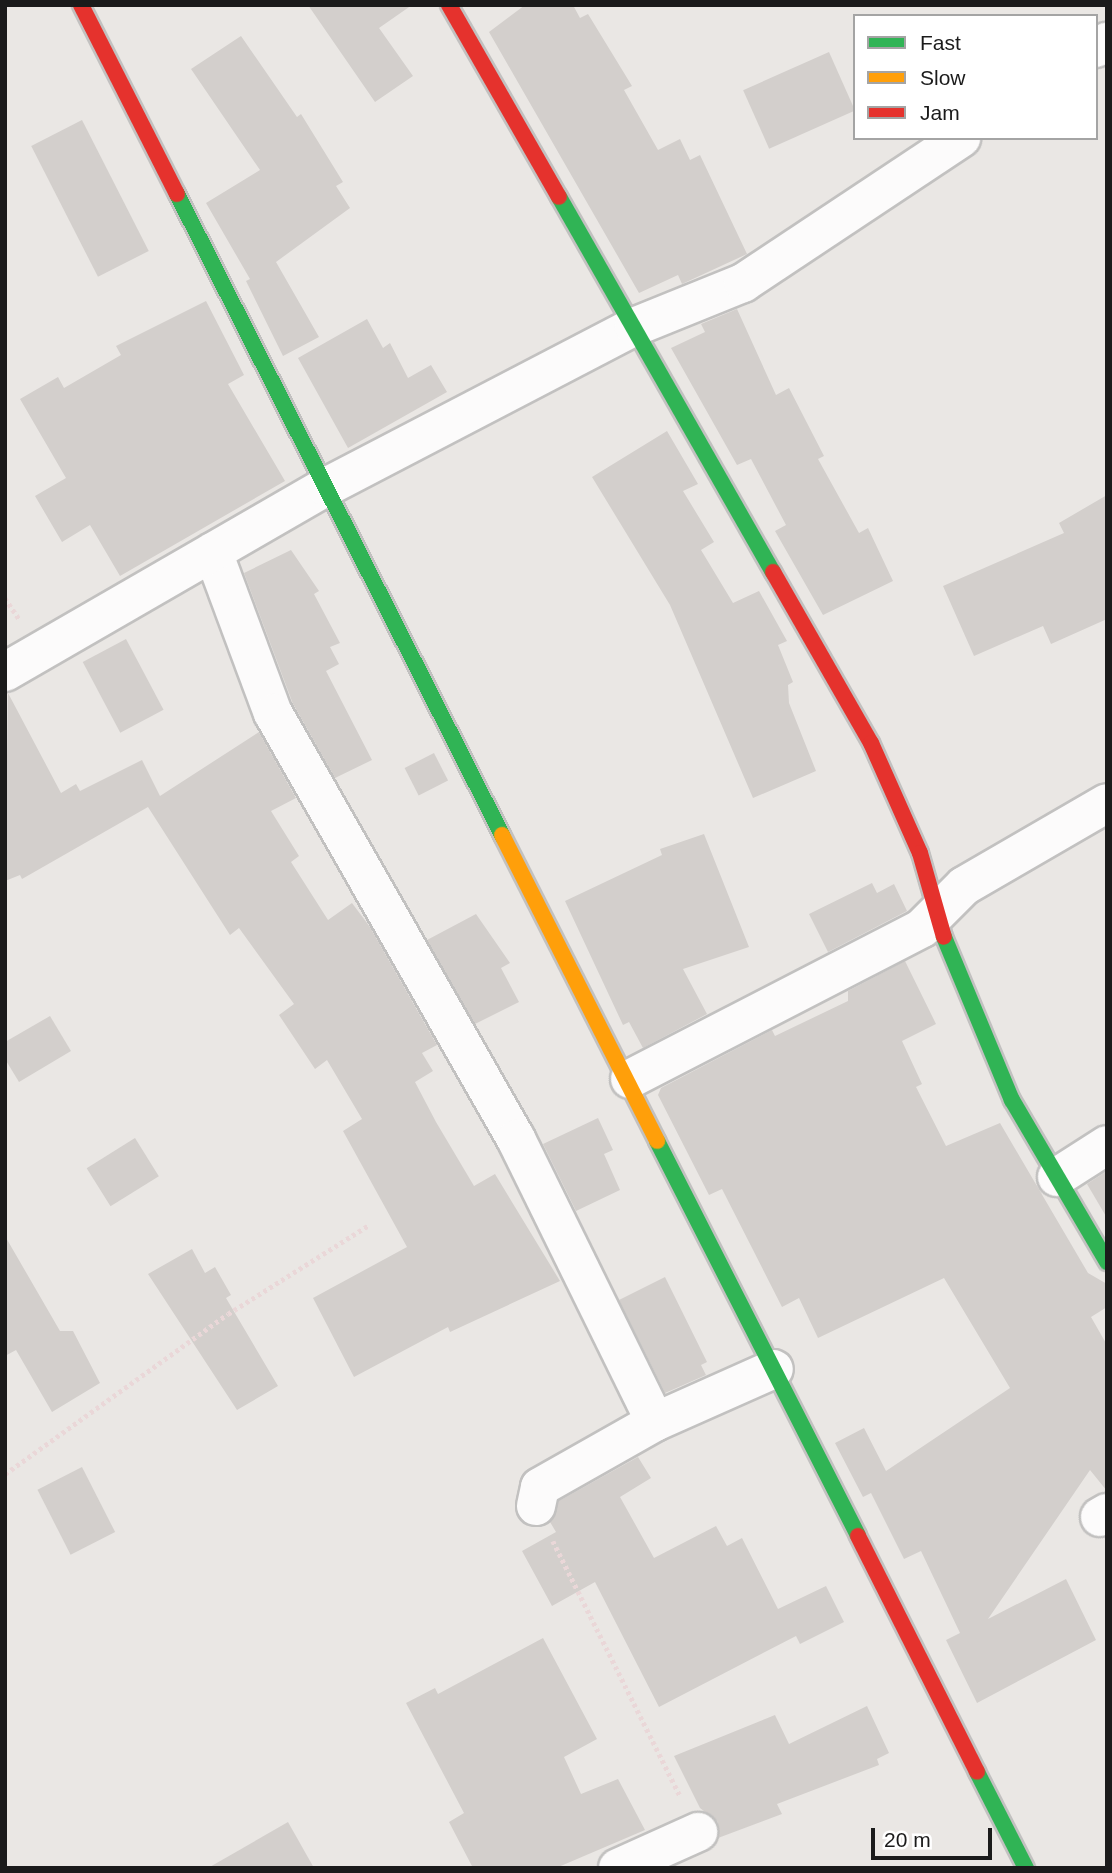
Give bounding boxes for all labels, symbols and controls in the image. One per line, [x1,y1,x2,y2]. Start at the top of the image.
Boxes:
legend [853,14,1098,140]
text: Fast [920,31,961,54]
text: Slow [920,66,966,89]
text: Jam [920,101,960,124]
scale bar [874,1814,995,1858]
text: 20 m [884,1828,931,1851]

